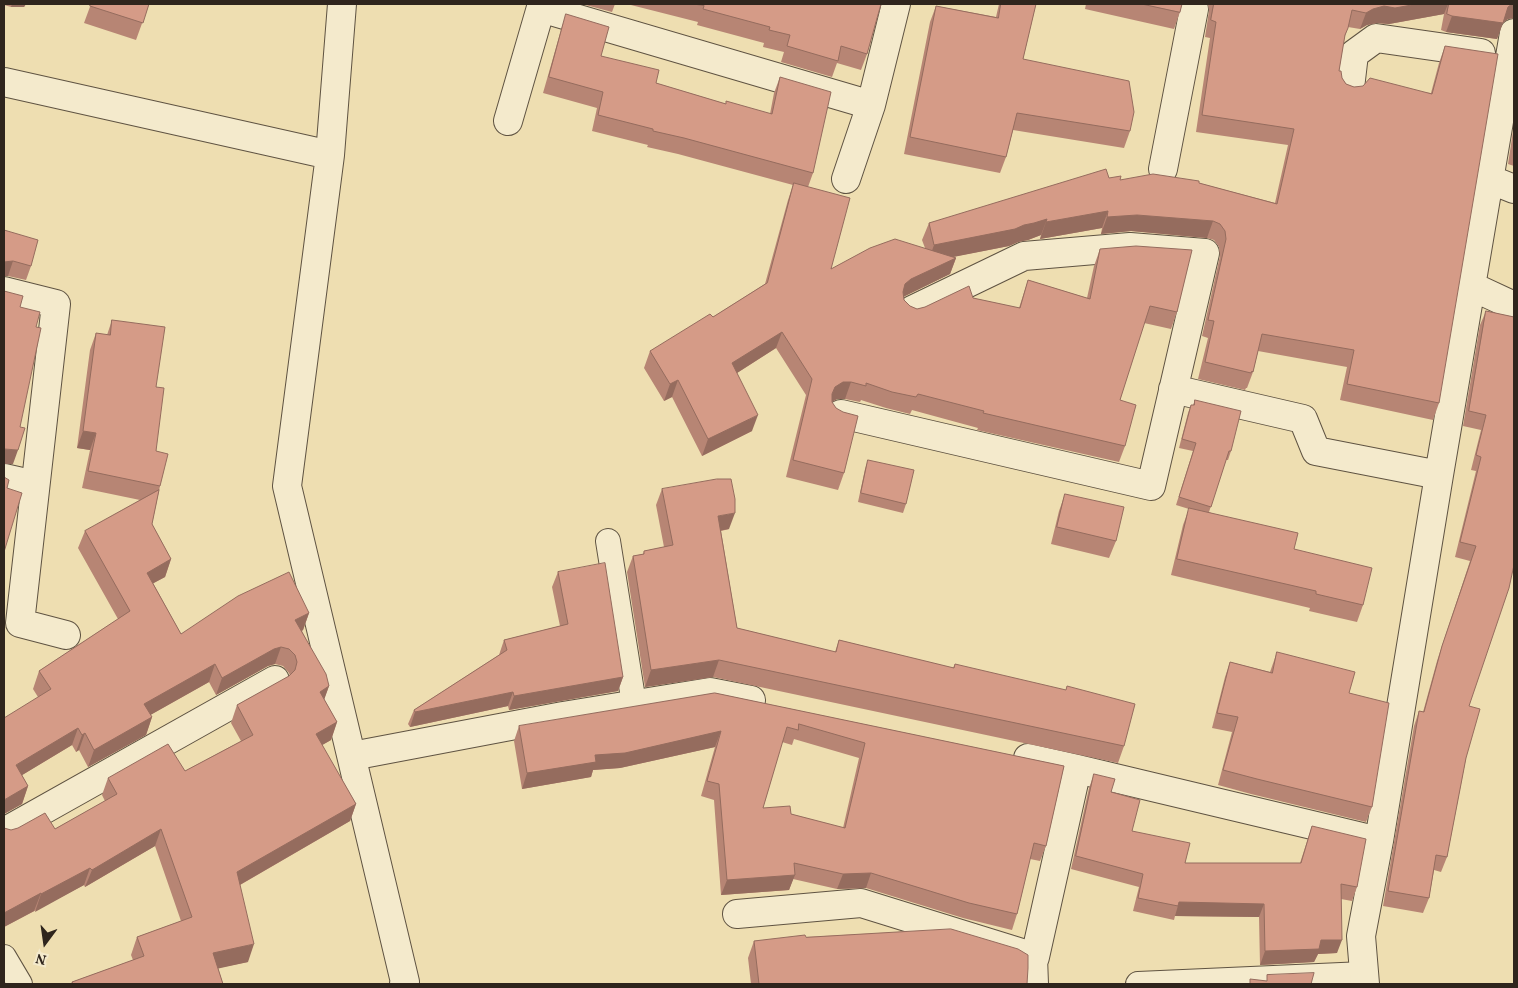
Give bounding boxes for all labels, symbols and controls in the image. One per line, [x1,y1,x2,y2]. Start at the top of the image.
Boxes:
north arrow [20,918,70,968]
text: N [34,948,48,968]

